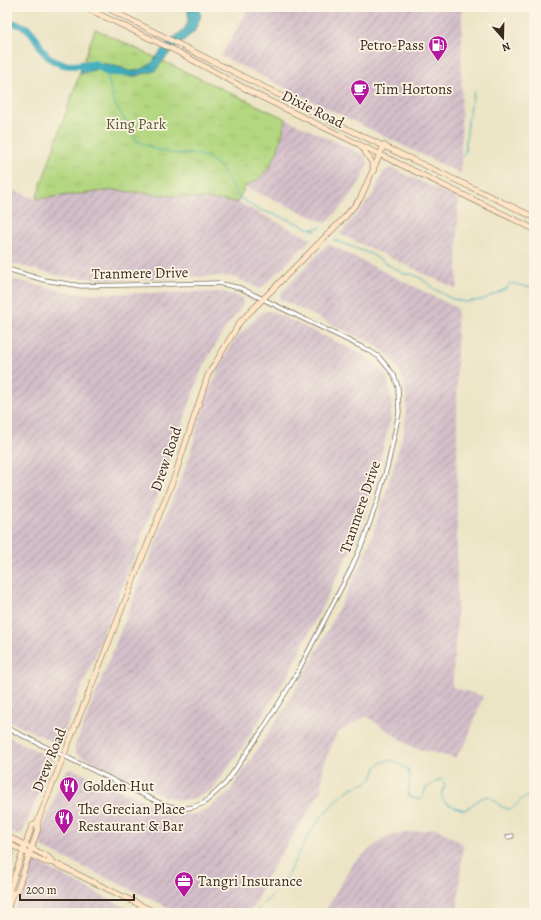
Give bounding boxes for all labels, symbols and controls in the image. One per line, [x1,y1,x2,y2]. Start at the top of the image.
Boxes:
north arrow [483,18,523,58]
fuel station icon: Petro-Pass [427,34,449,62]
place label: Petro-Pass [359,35,424,55]
text: N [500,39,513,55]
cafe icon: Tim Hortons [349,78,371,106]
place label: Tim Hortons [374,79,452,99]
street label: Dixie Road [278,85,348,133]
park label: King Park [106,114,167,134]
street label: Tranmere Drive [91,262,189,284]
street label: Drew Road [146,423,187,494]
street label: Tranmere Drive [335,458,385,556]
street label: Drew Road [27,724,71,795]
restaurant icon: Golden Hut [58,775,80,803]
place label: Golden Hut [83,776,154,796]
place label: The Grecian Place Restaurant & Bar [78,799,185,836]
restaurant icon: The Grecian Place Restaurant & Bar [53,807,75,835]
office icon: Tangri Insurance [173,870,195,898]
place label: Tangri Insurance [198,871,303,891]
scale bar [20,876,134,902]
text: 200 m [26,882,57,898]

